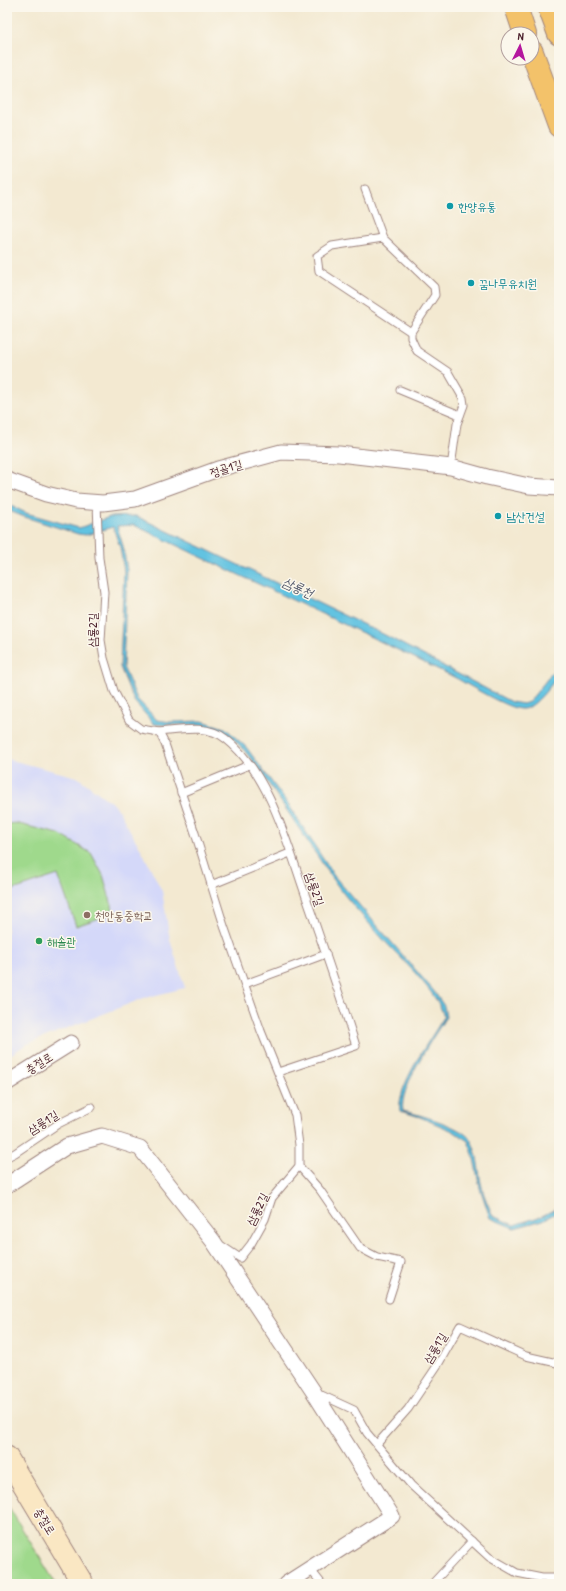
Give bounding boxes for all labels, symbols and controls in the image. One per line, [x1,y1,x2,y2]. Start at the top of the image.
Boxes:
north arrow [500,26,540,66]
text: N [517,29,525,43]
place label: 한양유통 [458,198,497,215]
marker: 한양유통 [445,201,455,211]
place label: 꿈나무유치원 [479,275,537,292]
marker: 꿈나무유치원 [466,278,476,288]
street label: 정골1길 [208,455,245,481]
place label: 남산건설 [506,508,545,525]
marker: 남산건설 [493,511,503,521]
water label: 삼룡천 [280,572,317,602]
street label: 삼룡2길 [84,612,101,647]
street label: 삼룡2길 [301,870,329,908]
place label: 천안동중학교 [95,907,153,924]
marker: 천안동중학교 [82,910,92,920]
place label: 해솔관 [47,933,76,950]
marker: 해솔관 [34,936,44,946]
street label: 충절로 [22,1048,56,1078]
street label: 삼룡1길 [24,1106,62,1138]
street label: 삼룡2길 [242,1189,272,1228]
street label: 삼룡1길 [419,1329,451,1367]
street label: 충절로 [30,1504,60,1538]

